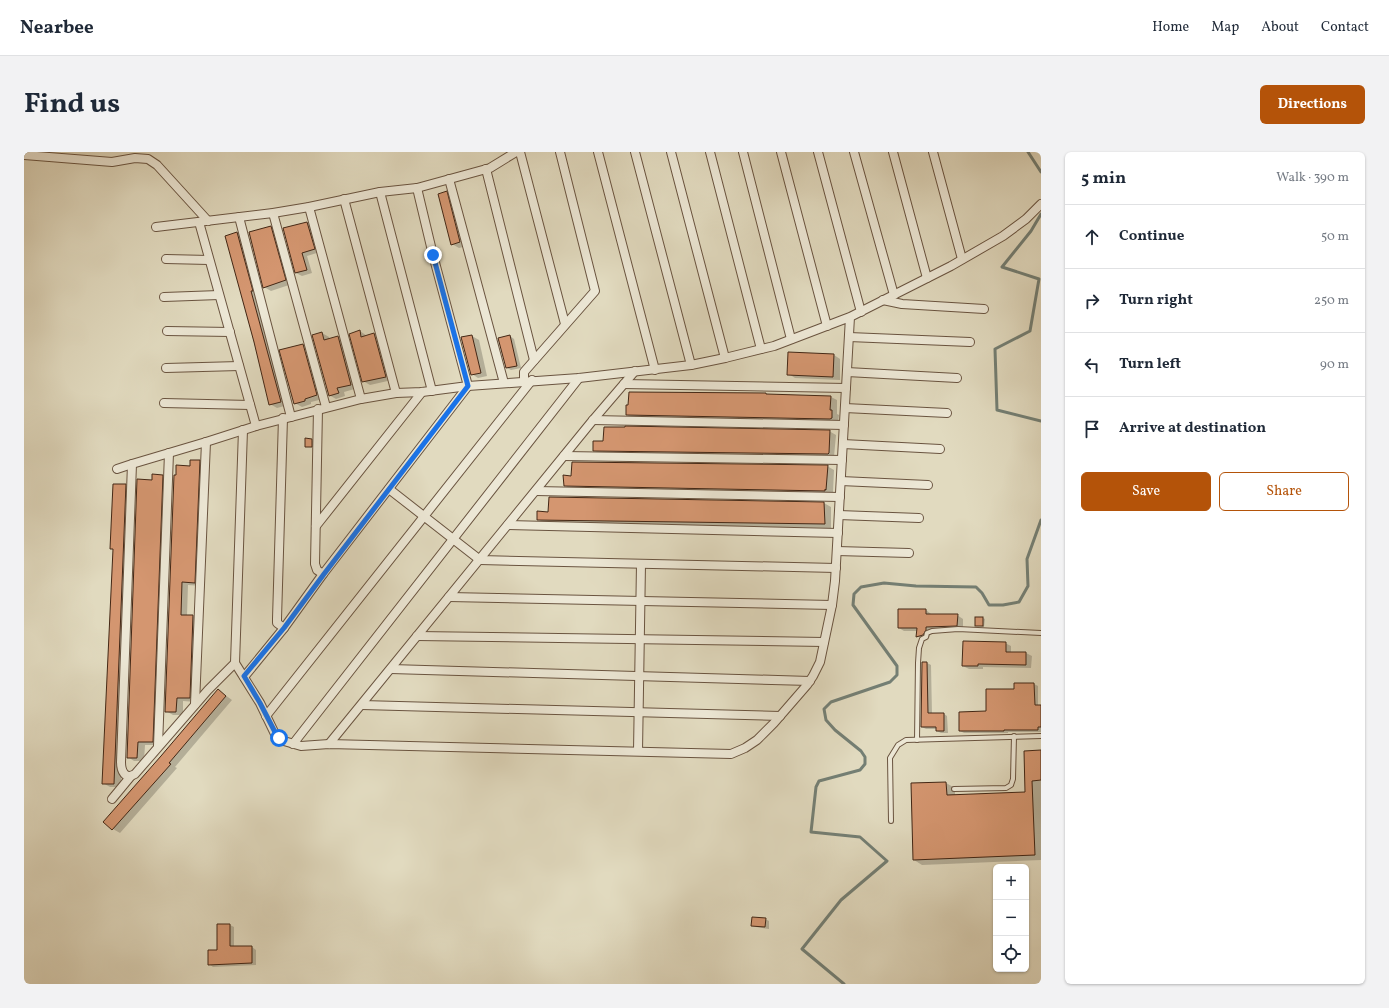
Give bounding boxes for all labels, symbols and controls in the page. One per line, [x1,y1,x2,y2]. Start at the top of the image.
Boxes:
text: Nearbee [20,15,94,41]
text: Home [1152,18,1189,37]
text: Map [1211,18,1239,37]
text: About [1261,18,1299,37]
text: Contact [1321,18,1369,37]
text: Find us [24,85,120,124]
button: Directions [1260,85,1365,124]
text: 5 min [1081,167,1126,190]
text: Walk · 390 m [1276,169,1349,187]
icon: ahead [1081,226,1103,248]
text: Continue [1119,226,1184,247]
text: 50 m [1321,228,1349,246]
route end [424,246,442,264]
icon: right [1081,290,1103,312]
text: Turn right [1119,290,1193,311]
text: 250 m [1314,292,1349,310]
icon: left [1081,354,1103,376]
text: Turn left [1119,354,1181,375]
text: 90 m [1320,356,1349,374]
icon: arrive [1081,418,1103,440]
text: Arrive at destination [1119,418,1266,439]
button: Save [1081,472,1211,511]
button: Share [1219,472,1349,511]
route start [270,729,288,747]
map controls [993,864,1029,972]
button: + [993,864,1029,900]
button: − [993,900,1029,936]
button: locate [993,936,1029,972]

